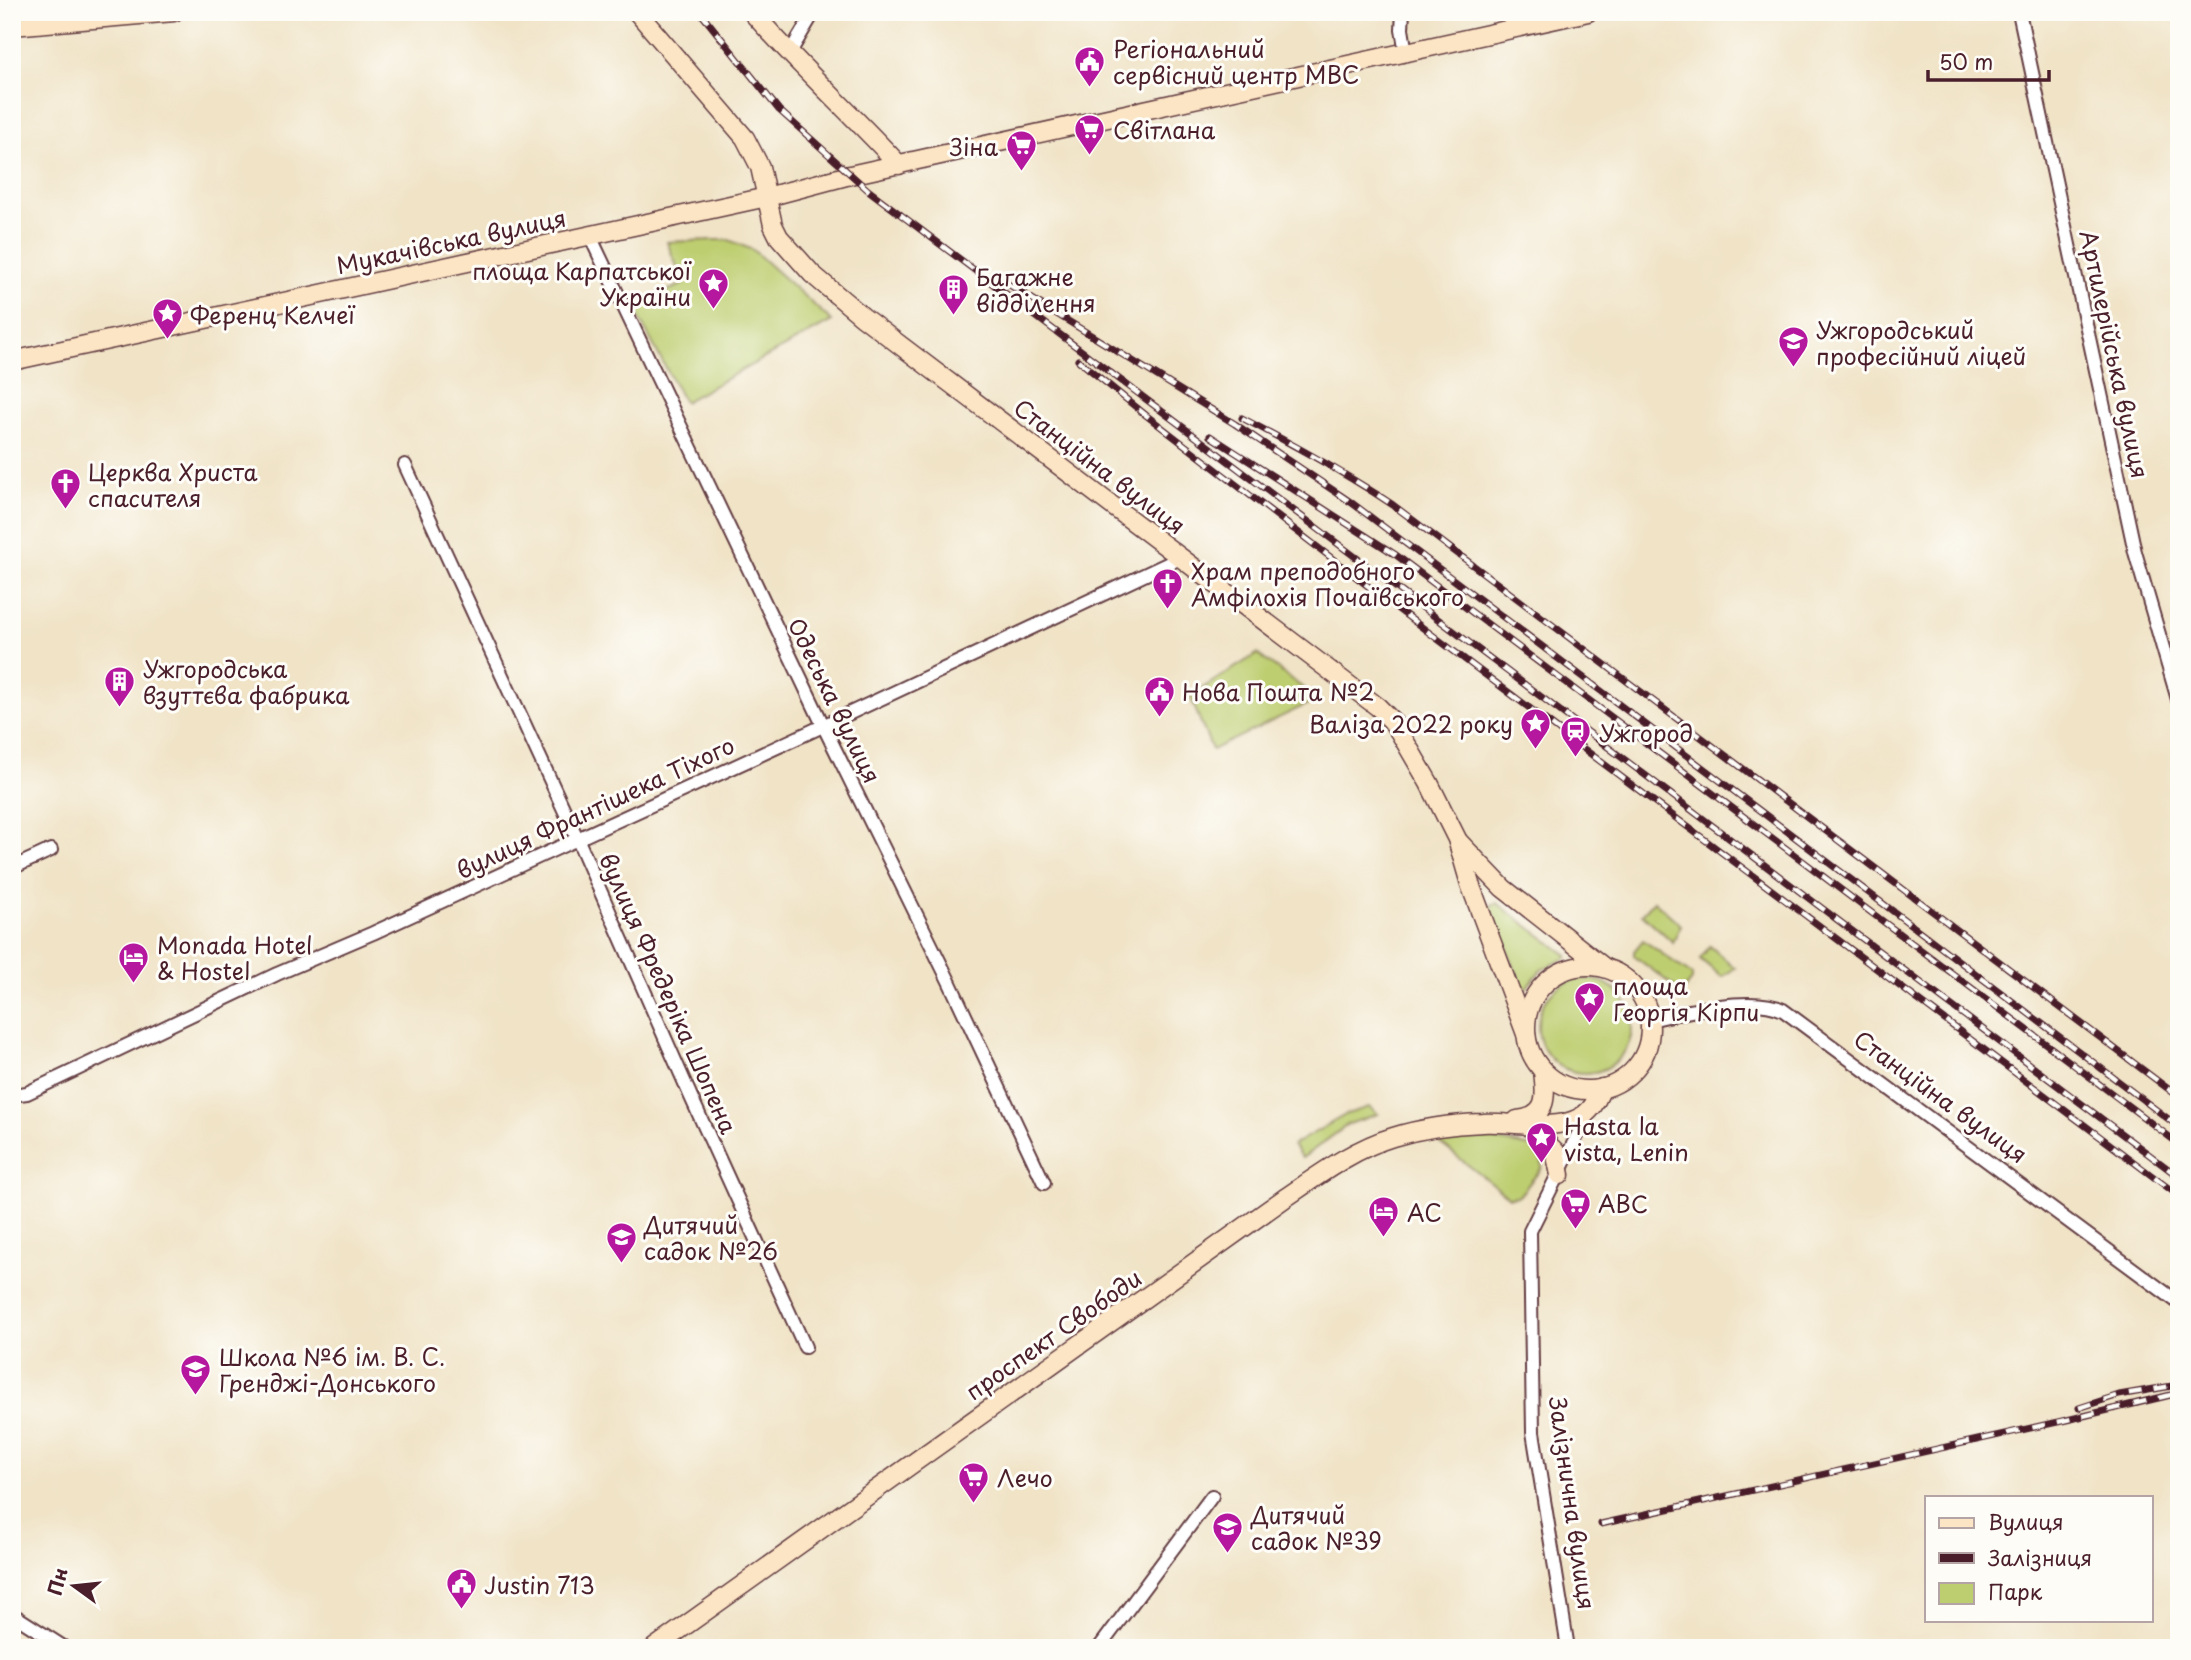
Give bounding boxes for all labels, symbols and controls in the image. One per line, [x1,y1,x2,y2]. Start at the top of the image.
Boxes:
place label: Регіональний сервісний центр МВС [1113,31,1360,92]
scale bar [1928,38,2049,82]
public building icon: Регіональний сервісний центр МВС [1073,44,1107,88]
text: 50 m [1939,45,1993,77]
supermarket icon: Світлана [1073,112,1107,156]
place label: Світлана [1113,112,1216,147]
place label: Зіна [950,129,999,164]
supermarket icon: Зіна [1004,129,1038,173]
street label: Мукачівська вулиця [333,200,569,282]
street label: Артилерійська вулиця [2072,227,2158,481]
place label: площа Карпатської України [472,253,693,314]
place label: Багажне відділення [976,259,1096,320]
place icon: площа Карпатської України [697,266,731,310]
building icon: Багажне відділення [936,272,970,316]
place icon: Ференц Келчеї [150,297,184,341]
place label: Ференц Келчеї [190,297,356,332]
place label: Ужгородський професійний ліцей [1816,312,2026,373]
school or university icon: Ужгородський професійний ліцей [1776,325,1810,369]
street label: Станційна вулиця [1007,390,1193,542]
place label: Церква Христа спасителя [88,454,258,515]
church icon: Церква Христа спасителя [48,467,82,511]
place label: Храм преподобного Амфілохія Почаївського [1191,553,1464,614]
church icon: Храм преподобного Амфілохія Почаївського [1151,566,1185,610]
street label: Одеська вулиця [780,611,890,789]
place label: Ужгородська взуттєва фабрика [143,651,350,712]
building icon: Ужгородська взуттєва фабрика [103,664,137,708]
public building icon: Нова Пошта №2 [1142,674,1176,718]
place label: Нова Пошта №2 [1182,674,1375,709]
place label: Валіза 2022 року [1309,706,1513,741]
place icon: Валіза 2022 року [1519,706,1553,750]
station icon: Ужгород [1559,715,1593,759]
place label: Ужгород [1599,715,1693,750]
street label: вулиця Франтішека Тіхого [450,727,740,887]
street label: вулиця Фредеріка Шопена [591,847,747,1140]
place label: Monada Hotel & Hostel [157,927,313,988]
hotel icon: Monada Hotel & Hostel [117,940,151,984]
place label: площа Георгія Кірпи [1613,968,1759,1029]
place icon: площа Георгія Кірпи [1573,981,1607,1025]
street label: Станційна вулиця [1847,1021,2035,1171]
place label: Hasta la vista, Lenin [1564,1108,1689,1169]
place icon: Hasta la vista, Lenin [1524,1121,1558,1165]
supermarket icon: ABC [1558,1186,1592,1230]
place label: ABC [1598,1186,1648,1221]
hotel icon: AC [1367,1195,1401,1239]
place label: AC [1407,1195,1442,1230]
place label: Дитячий садок №26 [643,1207,778,1268]
school or university icon: Дитячий садок №26 [604,1220,638,1264]
street label: проспект Свободи [958,1260,1148,1408]
place label: Школа №6 ім. В. С. Гренджі-Донського [219,1339,445,1400]
school or university icon: Школа №6 ім. В. С. Гренджі-Донського [179,1352,213,1396]
street label: Залізнична вулиця [1541,1393,1605,1612]
supermarket icon: Лечо [957,1460,991,1504]
place label: Лечо [997,1460,1053,1495]
legend [1925,1496,2152,1622]
place label: Дитячий садок №39 [1250,1497,1382,1558]
text: Вулиця [1988,1505,2064,1537]
school or university icon: Дитячий садок №39 [1211,1510,1245,1554]
text: Залізниця [1987,1541,2092,1573]
north arrow [38,1552,108,1622]
text: Пн [40,1564,74,1598]
public building icon: Justin 713 [444,1567,478,1611]
place label: Justin 713 [484,1567,595,1602]
text: Парк [1988,1575,2043,1607]

